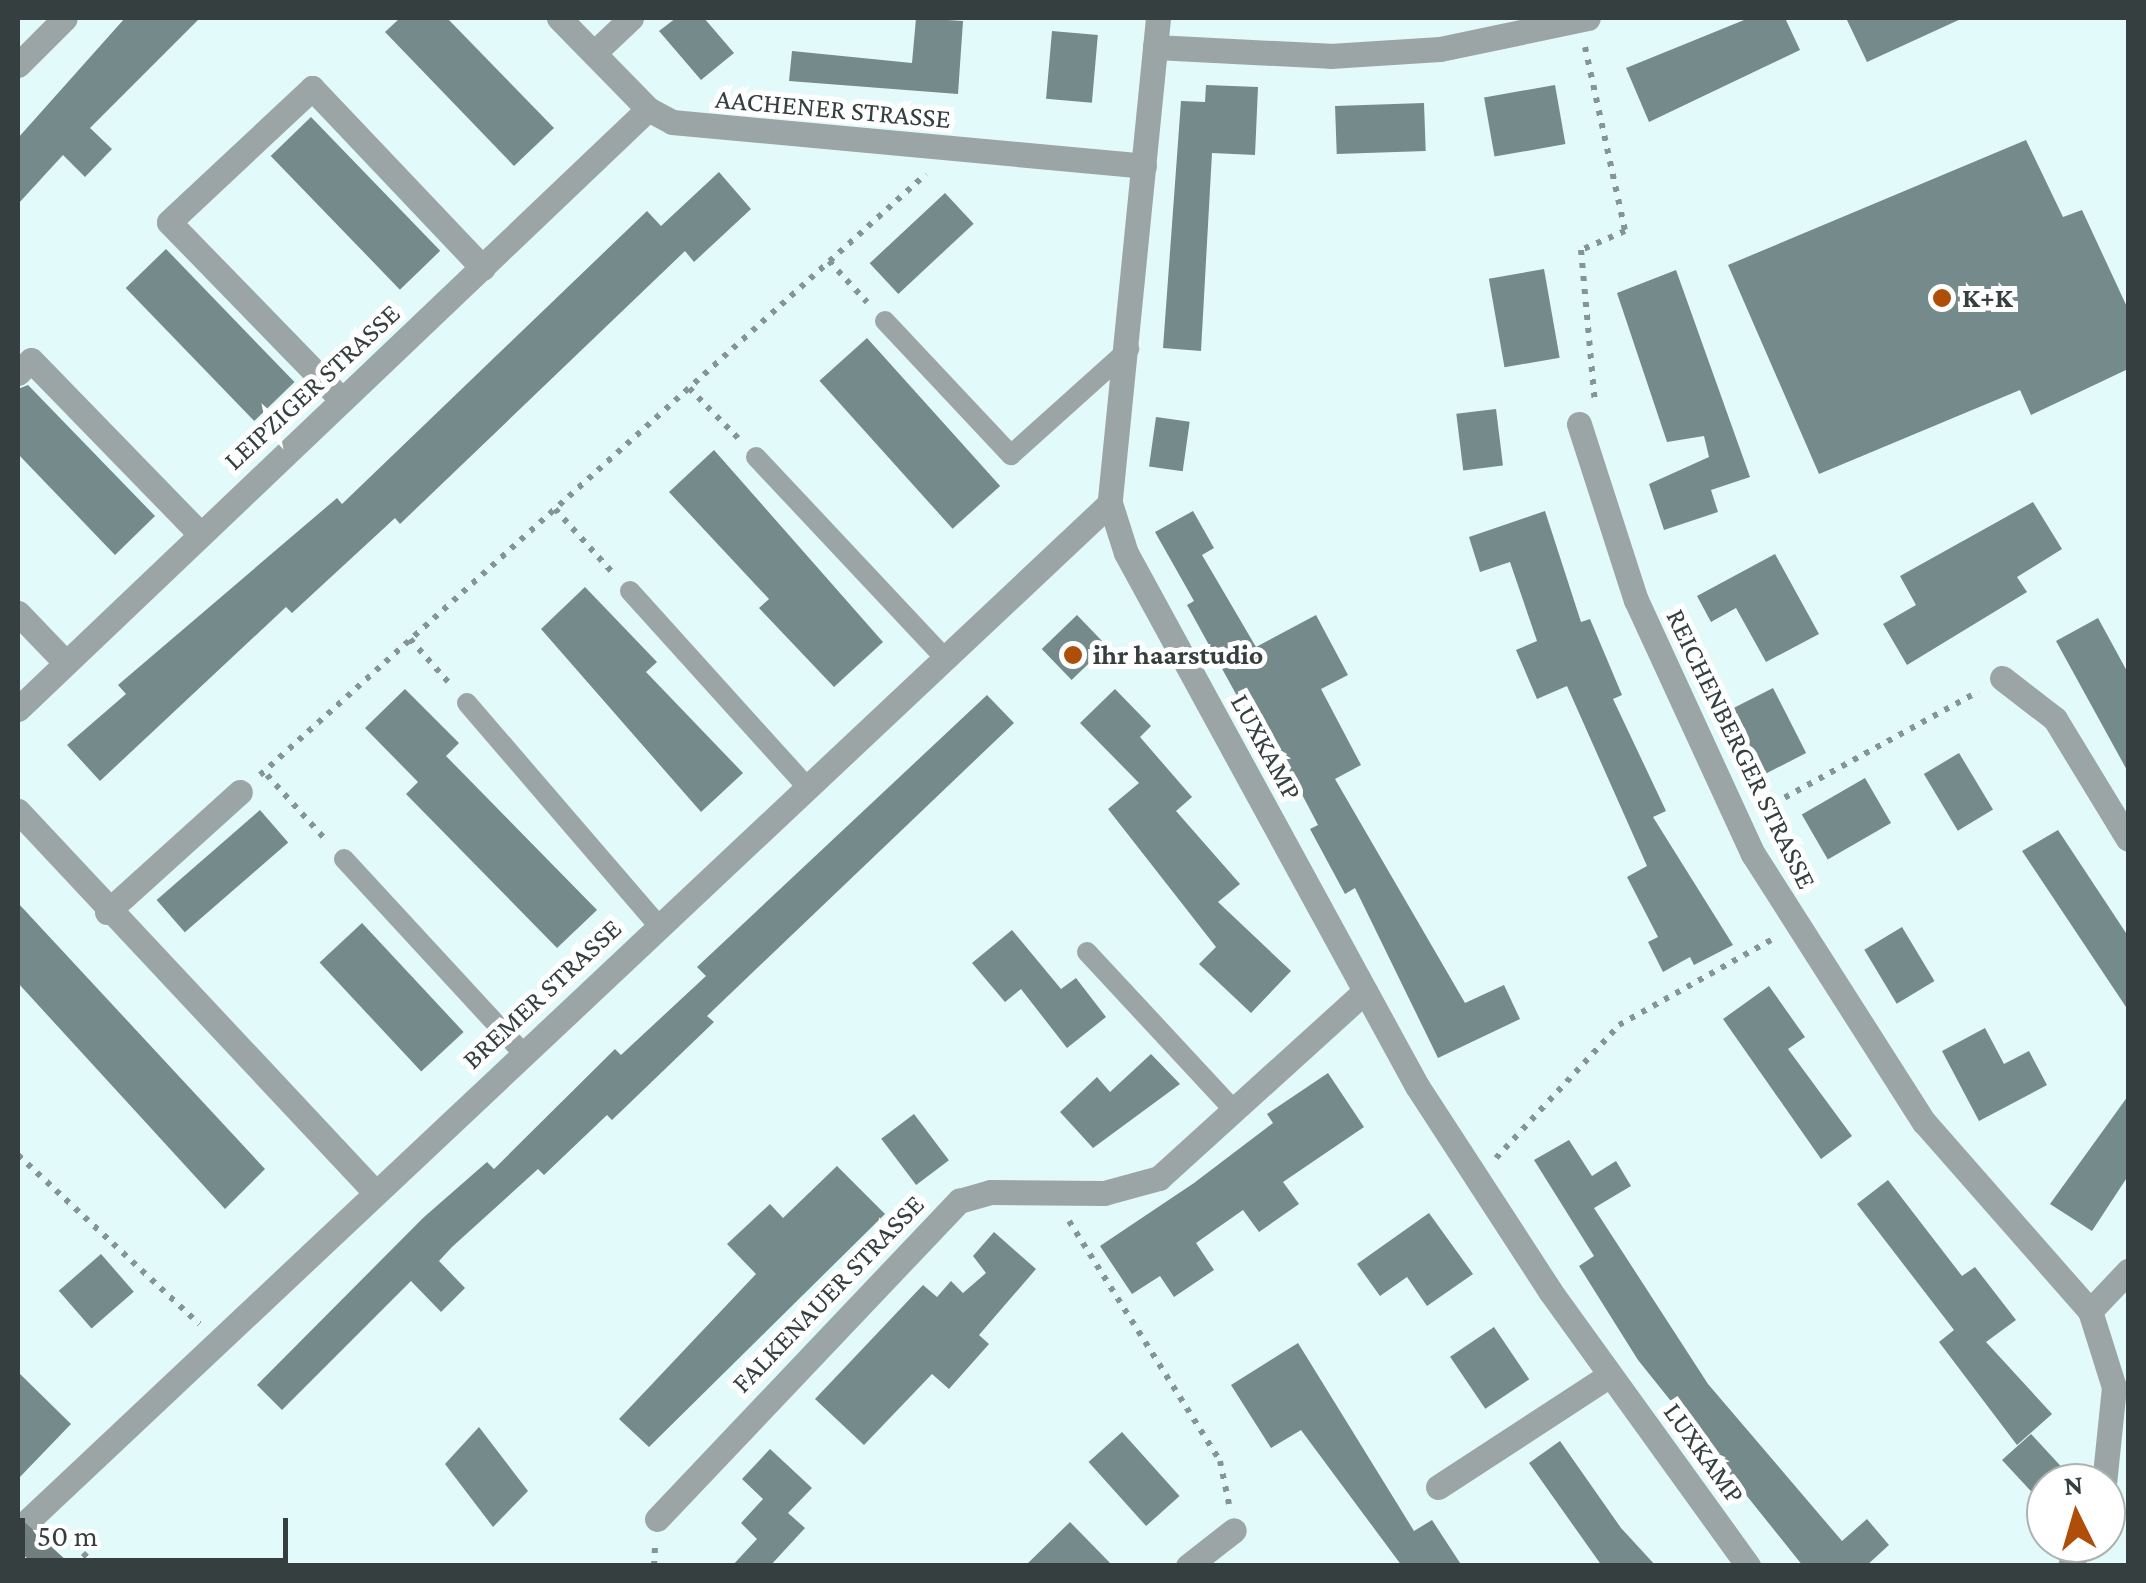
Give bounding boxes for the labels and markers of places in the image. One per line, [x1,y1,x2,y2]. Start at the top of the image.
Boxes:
place label: K+K [1962,281,2013,315]
marker: K+K [1931,287,1953,309]
place label: ihr haarstudio [1093,638,1263,672]
marker: ihr haarstudio [1062,644,1084,666]

